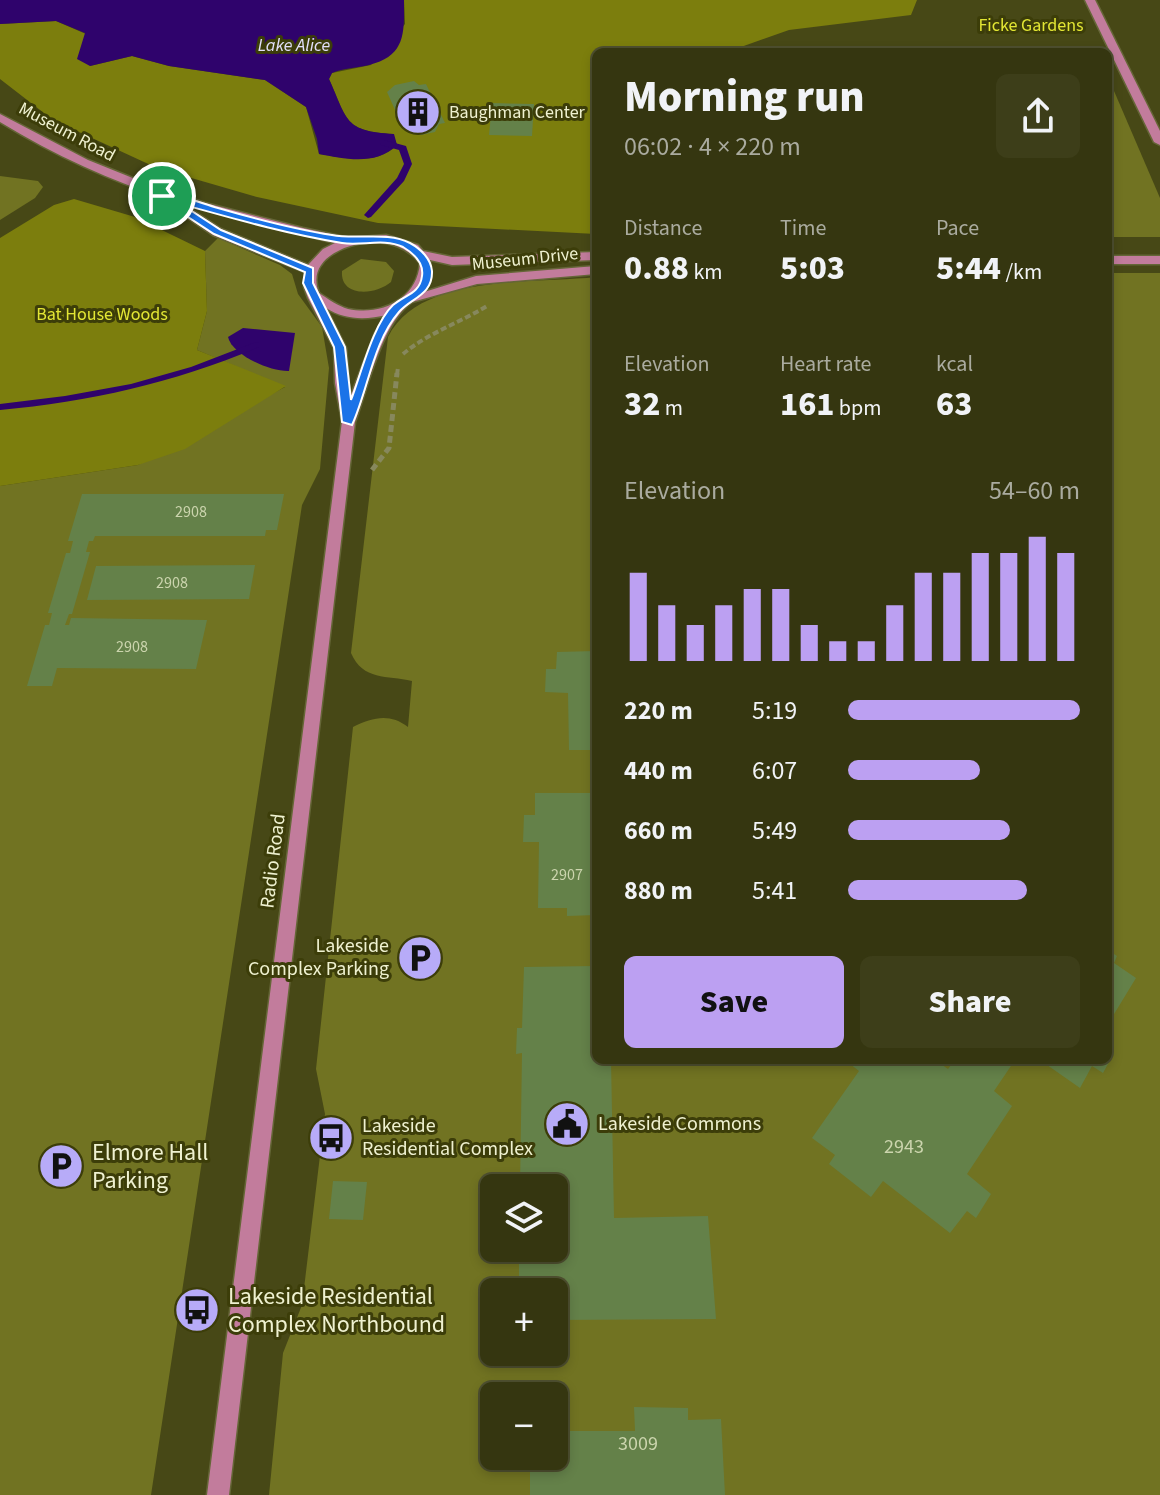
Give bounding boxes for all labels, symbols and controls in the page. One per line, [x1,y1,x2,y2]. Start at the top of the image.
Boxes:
park label: Ficke Gardens [978,13,1084,38]
water label: Lake Alice [258,33,331,58]
text: Morning run [624,66,865,129]
button: share [996,74,1080,158]
building icon: Baughman Center [394,88,442,136]
street label: Museum Road [14,96,120,168]
place label: Baughman Center [449,100,586,125]
text: 06:02 · 4 × 220 m [624,128,801,165]
pin [128,162,196,230]
icon: arrive [140,174,184,218]
text: Distance [624,212,702,244]
text: Time [780,212,826,244]
text: Pace [936,212,979,244]
street label: Museum Drive [471,241,579,277]
text: 0.88 [624,244,689,293]
text: 5:03 [780,244,845,293]
text: 5:44 [936,244,1001,293]
text: km [689,256,723,288]
text: /km [1001,256,1042,288]
park label: Bat House Woods [36,302,168,327]
text: Elevation [624,348,710,380]
text: Heart rate [780,348,871,380]
text: kcal [936,348,973,380]
text: 32 [624,380,660,429]
text: 161 [780,380,834,429]
text: 63 [936,380,972,429]
text: m [660,392,683,424]
text: bpm [834,392,881,424]
text: Elevation [624,472,725,509]
text: 54–60 m [989,472,1080,509]
house number: 2908 [175,501,207,523]
house number: 2908 [156,572,188,594]
house number: 2908 [116,636,148,658]
text: 220 m [624,692,693,729]
text: 5:19 [752,692,797,729]
text: 440 m [624,752,693,789]
text: 6:07 [752,752,797,789]
street label: Radio Road [253,812,293,910]
text: 660 m [624,812,693,849]
text: 5:49 [752,812,797,849]
house number: 2907 [551,864,583,886]
text: 880 m [624,872,693,909]
text: 5:41 [752,872,797,909]
place label: Lakeside Complex Parking [248,932,389,983]
parking icon: Lakeside Complex Parking [396,934,444,982]
button: Save [624,956,844,1048]
button: Share [860,956,1080,1048]
public building icon: Lakeside Commons [543,1100,591,1148]
place label: Lakeside Commons [598,1110,761,1138]
place label: Lakeside Residential Complex [362,1112,533,1163]
bus stop icon: Lakeside Residential Complex [307,1114,355,1162]
house number: 2943 [884,1133,924,1161]
place label: Elmore Hall Parking [92,1135,208,1198]
parking icon: Elmore Hall Parking [37,1142,85,1190]
map controls [480,1174,568,1470]
button: layers [480,1174,568,1262]
button: + [480,1278,568,1366]
place label: Lakeside Residential Complex Northbound [228,1279,445,1342]
bus stop icon: Lakeside Residential Complex Northbound [173,1286,221,1334]
button: − [480,1382,568,1470]
house number: 3009 [618,1430,658,1458]

